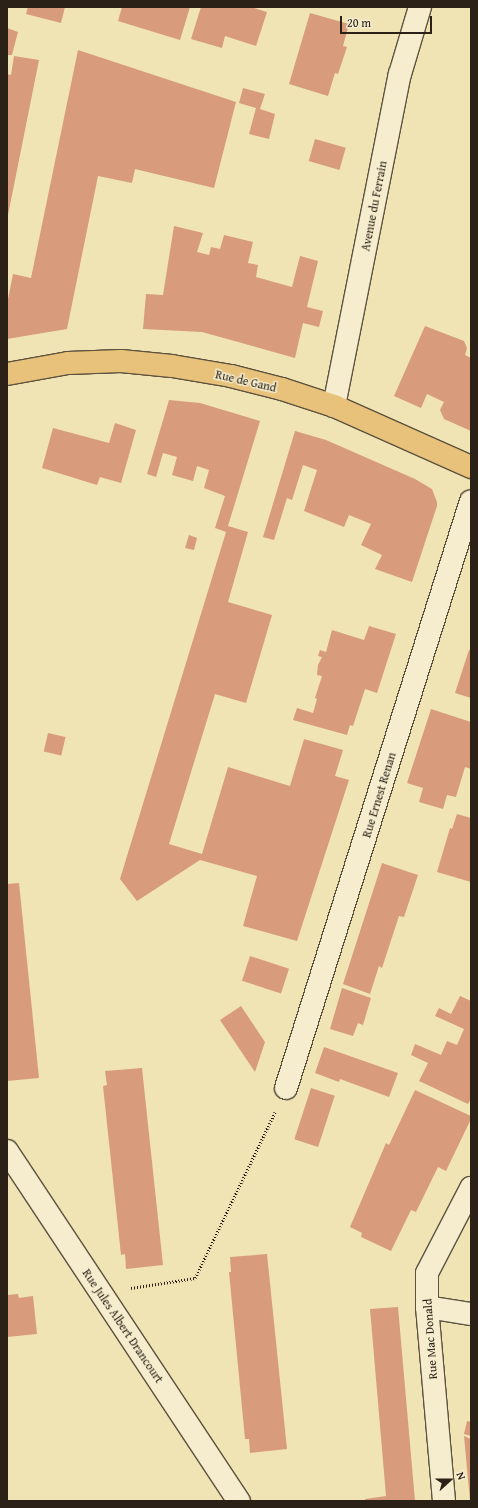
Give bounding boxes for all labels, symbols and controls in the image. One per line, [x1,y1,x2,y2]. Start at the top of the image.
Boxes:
scale bar [342,8,434,34]
text: 20 m [347,14,371,31]
street label: Avenue du Ferrain [358,160,390,252]
street label: Rue de Gand [214,367,278,395]
street label: Rue Ernest Renan [359,751,399,839]
street label: Rue Jules Albert Drancourt [79,1266,167,1386]
street label: Rue Mac Donald [420,1298,440,1380]
north arrow [430,1460,470,1500]
text: N [452,1469,470,1482]

